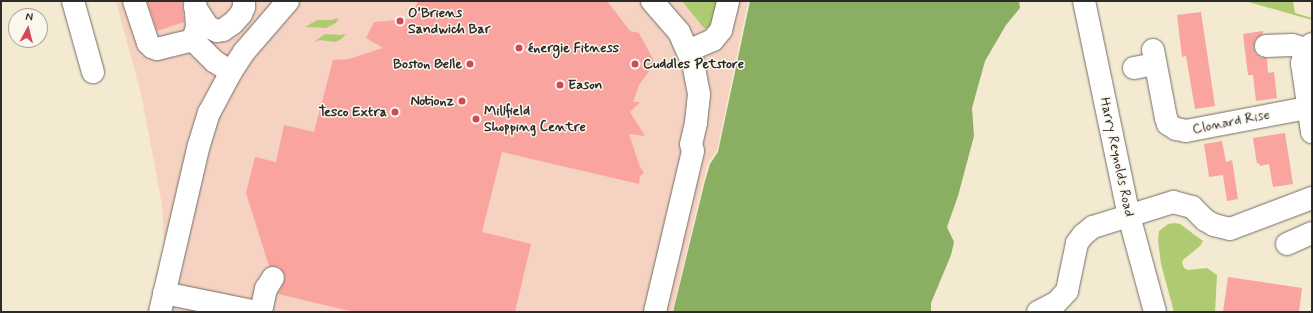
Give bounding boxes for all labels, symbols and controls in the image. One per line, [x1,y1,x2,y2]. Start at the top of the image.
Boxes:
place label: O'Briens Sandwich Bar [408,5,490,38]
north arrow [8,8,48,48]
text: N [25,10,34,24]
marker: O'Briens Sandwich Bar [395,16,405,26]
place label: énergie Fitness [527,40,619,56]
marker: énergie Fitness [514,43,524,53]
place label: Boston Belle [392,56,462,72]
place label: Cuddles Petstore [643,56,740,72]
marker: Boston Belle [465,59,475,69]
marker: Cuddles Petstore [630,59,640,69]
place label: Eason [568,77,602,93]
marker: Eason [555,80,565,90]
place label: Notionz [410,93,454,109]
street label: Harry Reynolds Road [1096,94,1138,220]
marker: Notionz [457,96,467,106]
place label: Millfield Shopping Centre [484,103,583,136]
place label: Tesco Extra [319,104,387,120]
street label: Clonard Rise [1192,106,1270,138]
marker: Tesco Extra [390,107,400,117]
marker: Millfield Shopping Centre [471,114,481,124]

